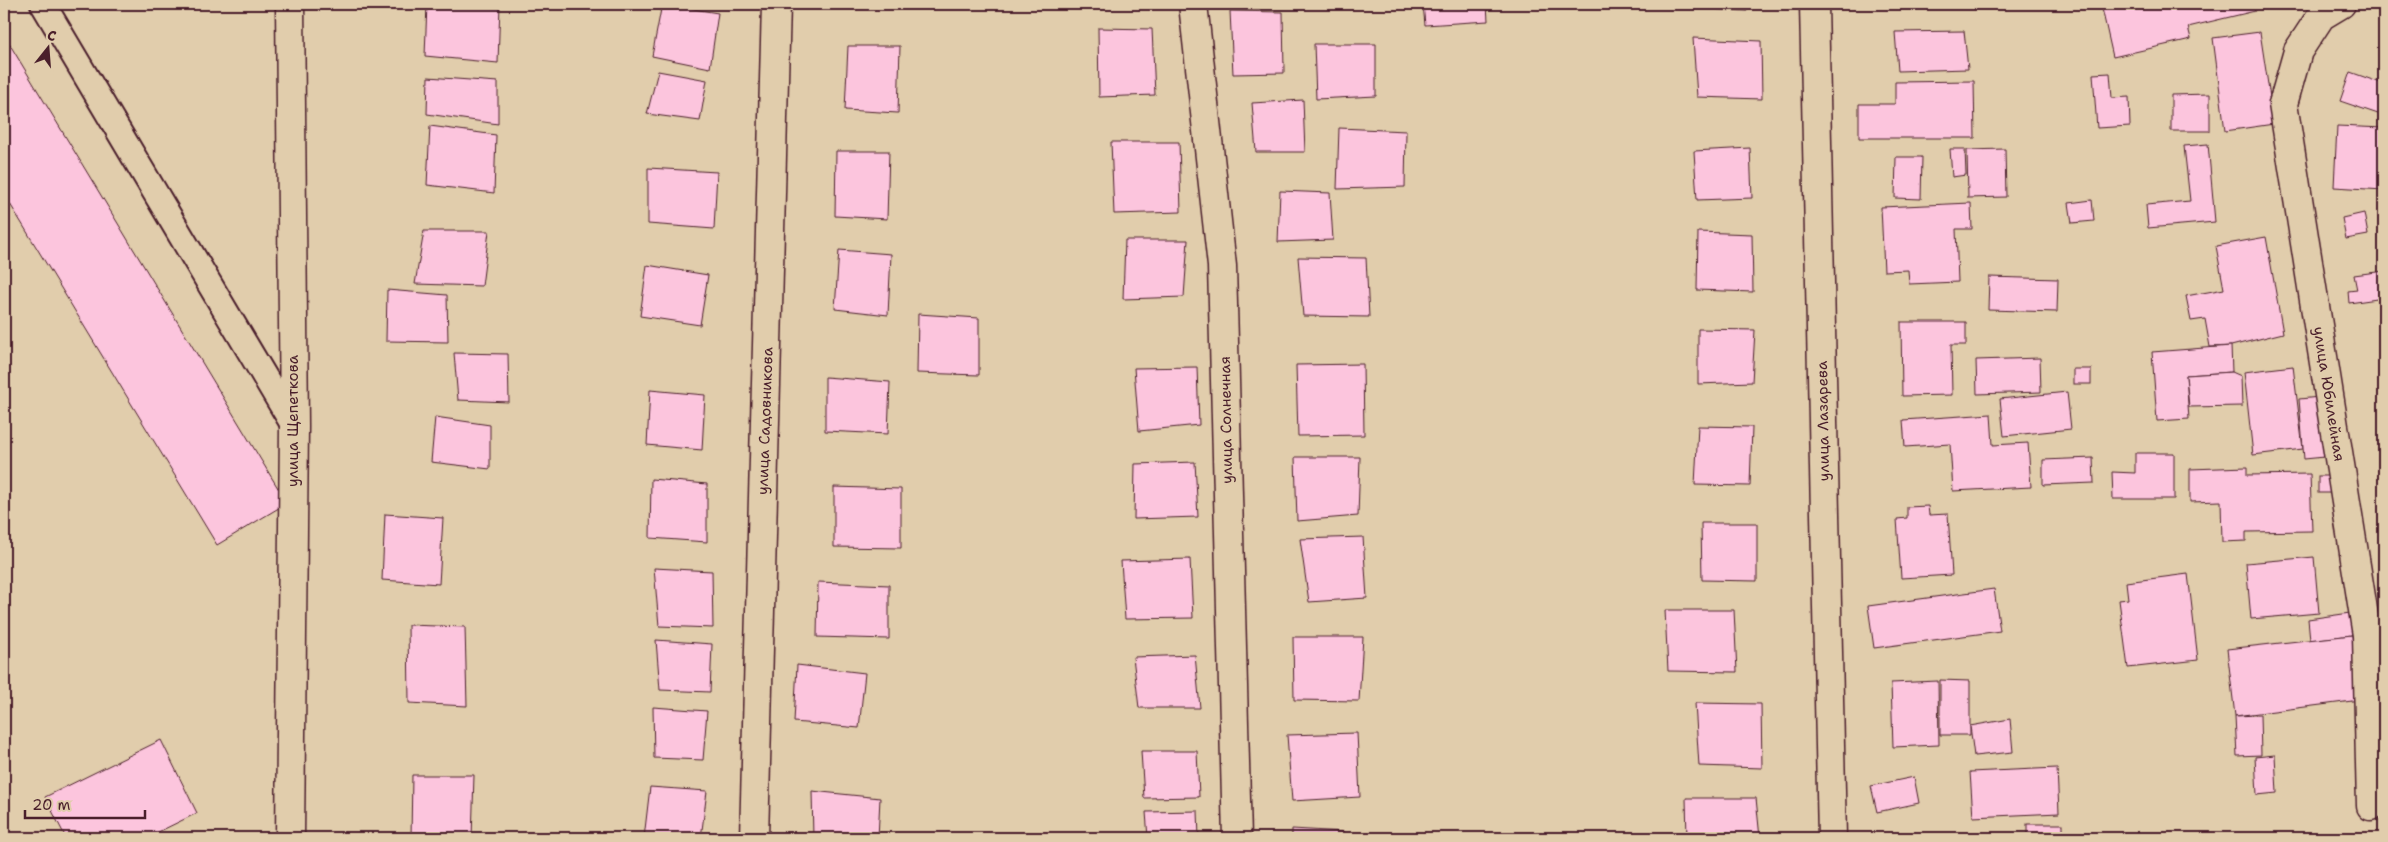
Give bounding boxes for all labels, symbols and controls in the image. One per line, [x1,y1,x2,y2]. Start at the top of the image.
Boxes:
north arrow [22,22,72,72]
text: С [45,26,59,45]
street label: улица Юбилейная [2308,325,2350,463]
street label: улица Садовникова [752,346,778,495]
street label: улица Щепеткова [283,354,303,487]
street label: улица Солнечная [1215,356,1237,484]
street label: улица Лазарева [1812,360,1834,481]
scale bar [25,787,145,819]
text: 20 m [32,795,71,815]

